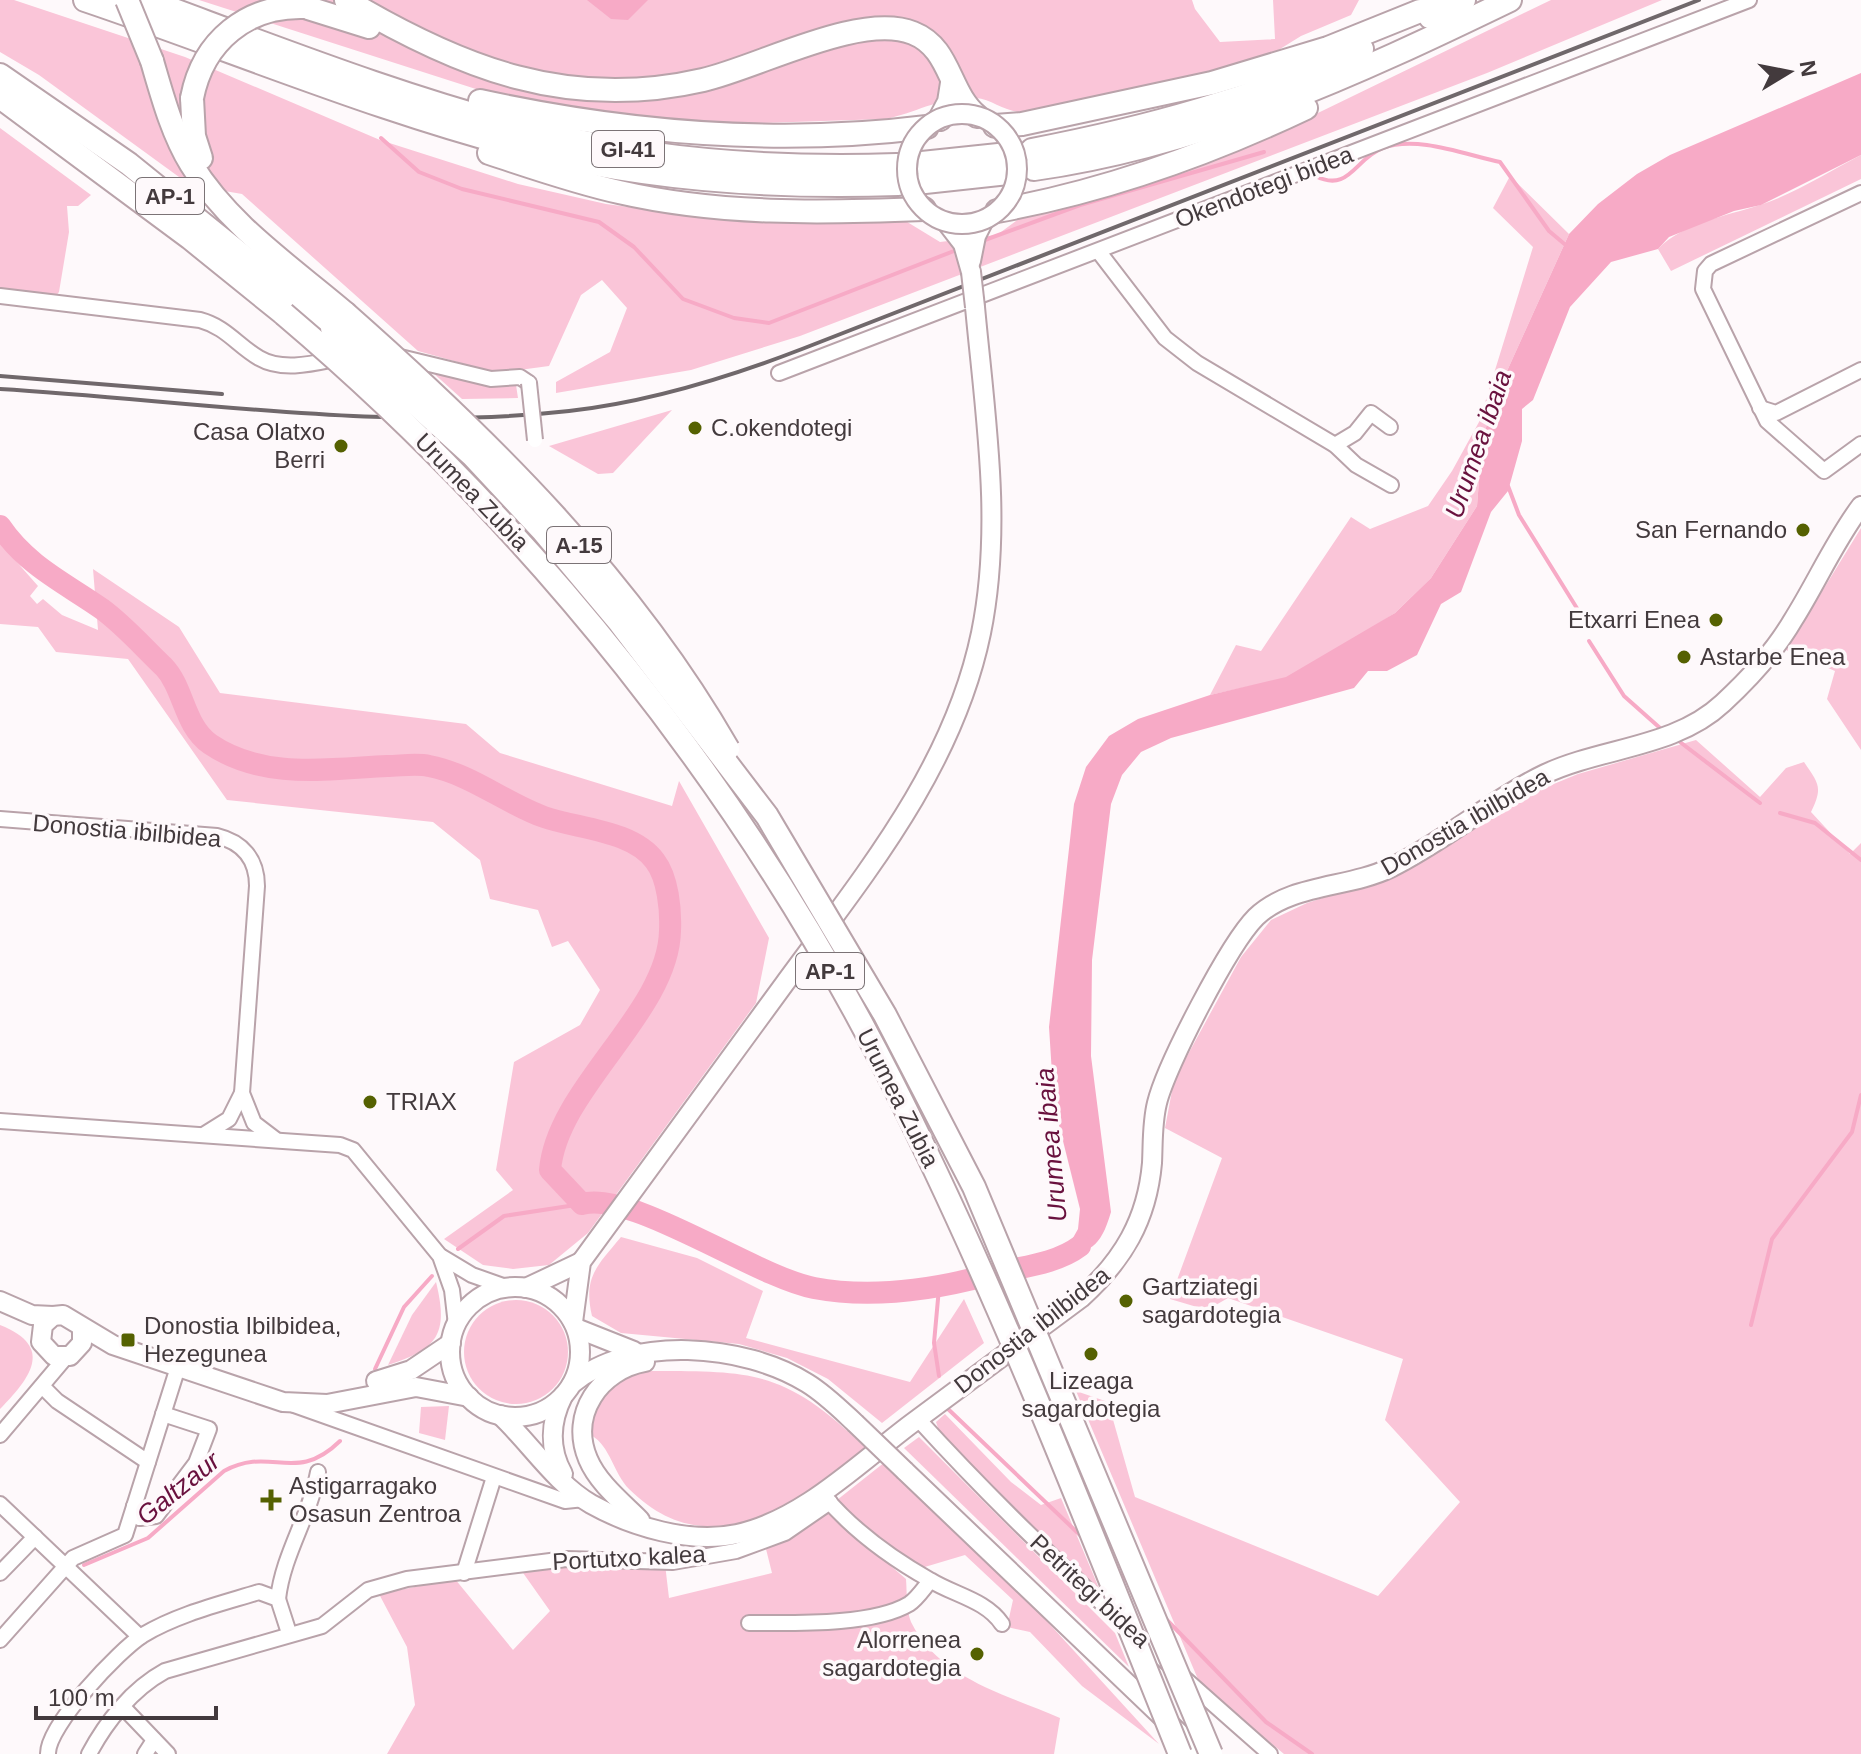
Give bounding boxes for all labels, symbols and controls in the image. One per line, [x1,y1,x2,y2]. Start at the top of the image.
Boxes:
north arrow [1749,32,1829,112]
text: N [1795,59,1822,79]
road number: GI-41 [592,131,664,167]
street label: Okendotegi bidea [1171,140,1357,233]
road number: AP-1 [136,178,204,214]
water label: Urumea ibaia [1439,366,1517,522]
place label: C.okendotegi [711,414,852,441]
place label: Casa Olatxo Berri [193,418,325,473]
marker: C.okendotegi [686,419,704,437]
street label: Urumea Zubia [410,428,535,556]
marker: Casa Olatxo Berri [332,437,350,455]
place label: San Fernando [1635,516,1787,543]
marker: San Fernando [1794,521,1812,539]
road number: A-15 [547,527,611,563]
place label: Etxarri Enea [1568,606,1701,633]
marker: Etxarri Enea [1707,611,1725,629]
place label: Astarbe Enea [1700,643,1846,670]
marker: Astarbe Enea [1675,648,1693,666]
street label: Donostia ibilbidea [1376,762,1554,881]
street label: Donostia ibilbidea [31,809,223,852]
road number: AP-1 [796,953,864,989]
street label: Urumea Zubia [852,1024,945,1172]
water label: Urumea ibaia [1029,1067,1073,1223]
place label: TRIAX [386,1088,457,1115]
marker: TRIAX [361,1093,379,1111]
street label: Donostia ibilbidea [949,1260,1115,1399]
place label: Gartziategi sagardotegia [1142,1273,1281,1328]
marker: Gartziategi sagardotegia [1117,1292,1135,1310]
place label: Donostia Ibilbidea, Hezegunea [144,1312,341,1367]
marker: Donostia Ibilbidea, Hezegunea [119,1331,137,1349]
marker: Lizeaga sagardotegia [1082,1345,1100,1363]
place label: Lizeaga sagardotegia [1022,1367,1161,1422]
water label: Galtzaur [130,1445,227,1531]
place label: Astigarragako Osasun Zentroa [289,1472,462,1527]
marker: Astigarragako Osasun Zentroa [260,1489,282,1511]
street label: Petritegi bidea [1025,1528,1156,1653]
street label: Portutxo kalea [552,1540,707,1575]
place label: Alorrenea sagardotegia [822,1626,962,1681]
marker: Alorrenea sagardotegia [968,1645,986,1663]
scale bar [36,1670,216,1720]
text: 100 m [48,1684,115,1711]

